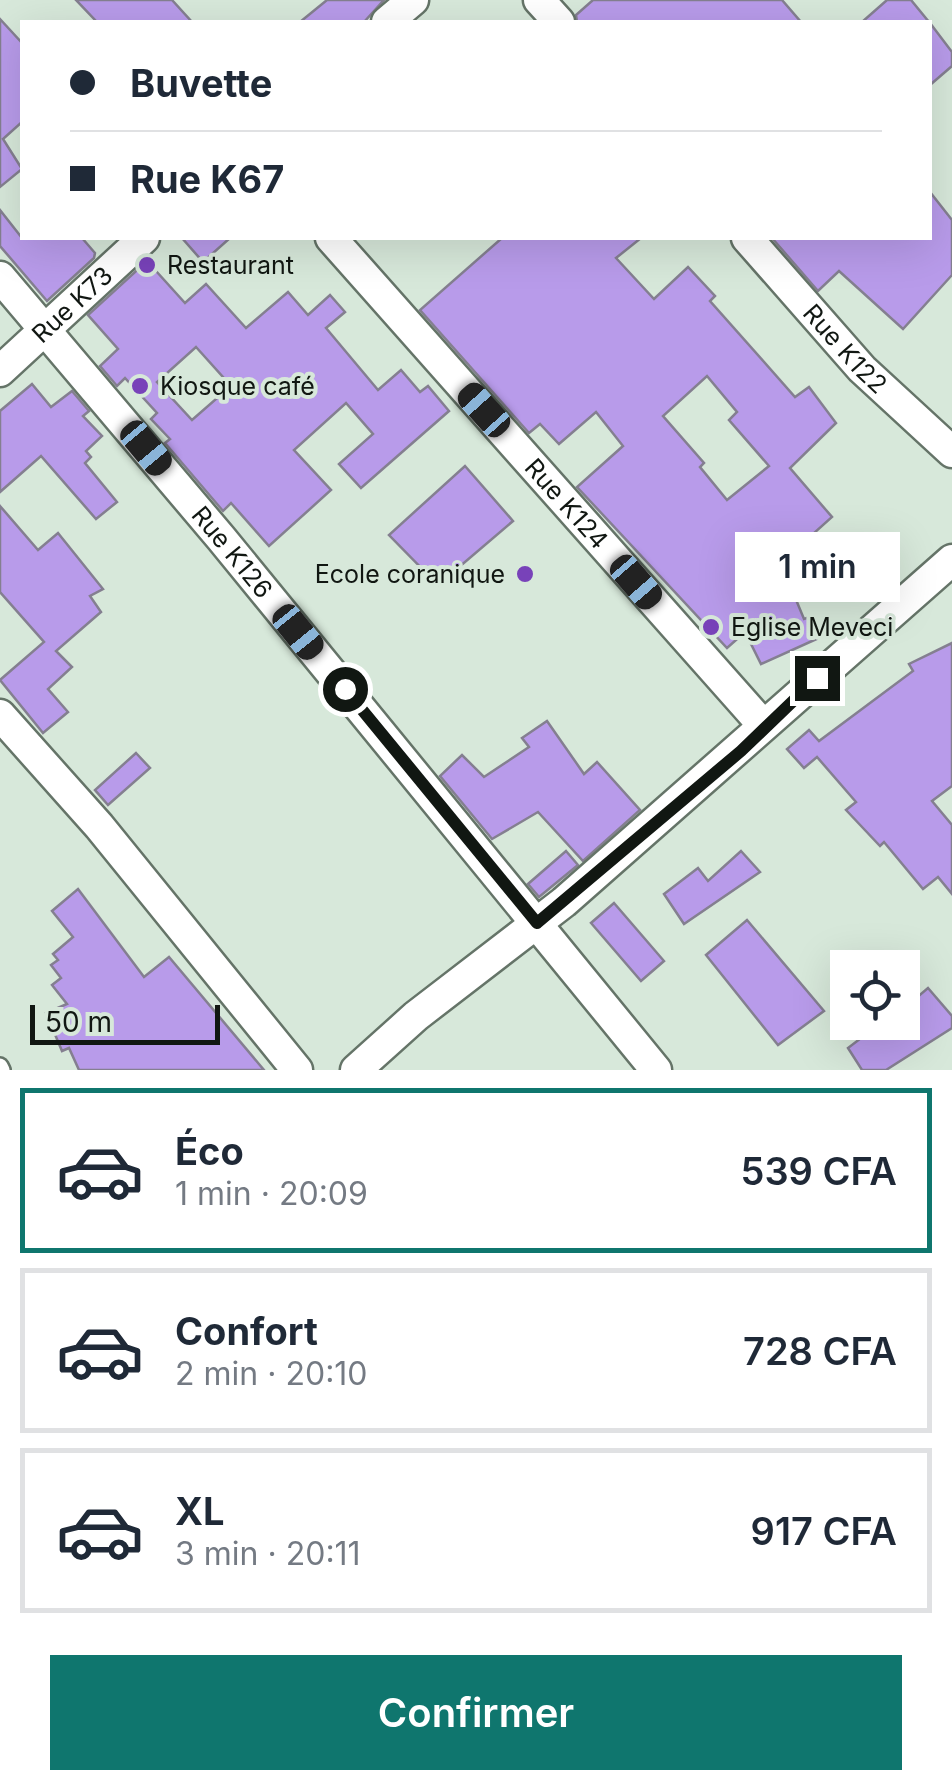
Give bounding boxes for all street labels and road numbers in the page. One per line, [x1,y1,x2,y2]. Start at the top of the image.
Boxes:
street label: Rue K73 [26,260,118,349]
street label: Rue K122 [797,298,893,399]
street label: Rue K124 [519,452,614,555]
street label: Rue K126 [186,500,279,604]

